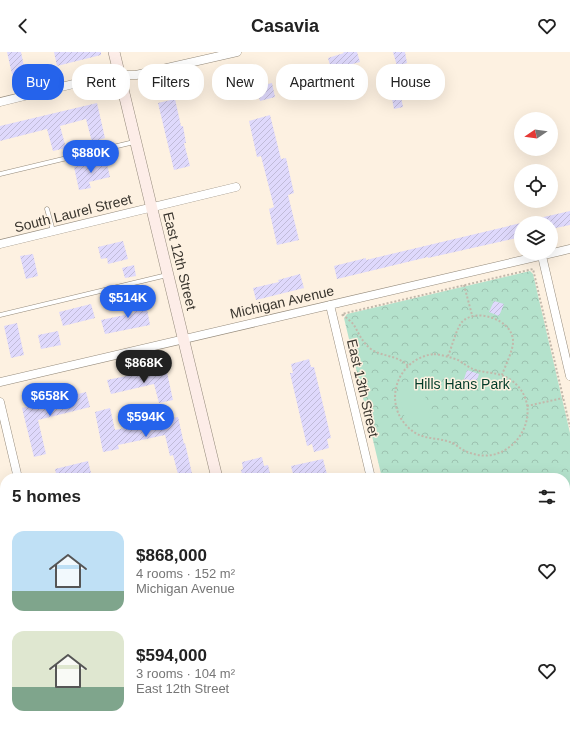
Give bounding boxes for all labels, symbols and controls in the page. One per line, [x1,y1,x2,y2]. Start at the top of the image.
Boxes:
icon: back [12,15,34,37]
icon: heart [536,15,558,37]
text: Casavia [251,16,319,36]
chip: Buy [12,64,64,100]
chip: Rent [72,64,130,100]
chip: Filters [138,64,204,100]
chip: New [212,64,268,100]
chip: Apartment [276,64,368,100]
chip: House [376,64,445,100]
north arrow [514,112,558,156]
map controls [514,112,558,260]
pin: $880K [63,140,119,174]
text: $880K [72,145,110,160]
button: locate [514,164,558,208]
street label: South Laurel Street [13,191,134,235]
street label: East 12th Street [160,210,200,312]
button: layers [514,216,558,260]
street label: Michigan Avenue [228,282,336,322]
pin: $514K [100,285,156,319]
text: $514K [109,290,147,305]
street label: East 13th Street [344,337,382,439]
pin: $868K [116,350,172,384]
text: $868K [125,355,163,370]
park label: Hills Hans Park [414,376,511,392]
pin: $658K [22,383,78,417]
text: $658K [31,388,69,403]
pin: $594K [118,404,174,438]
text: $594K [127,409,165,424]
icon: filters [536,486,558,508]
text: 5 homes [12,487,81,506]
text: $868,000 [136,546,207,565]
icon: home [44,547,92,595]
icon: heart [536,560,558,582]
text: 4 rooms · 152 m² [136,566,235,581]
text: Michigan Avenue [136,581,235,596]
text: $594,000 [136,646,207,665]
icon: home [44,647,92,695]
icon: heart [536,660,558,682]
text: 3 rooms · 104 m² [136,666,235,681]
text: East 12th Street [136,681,229,696]

